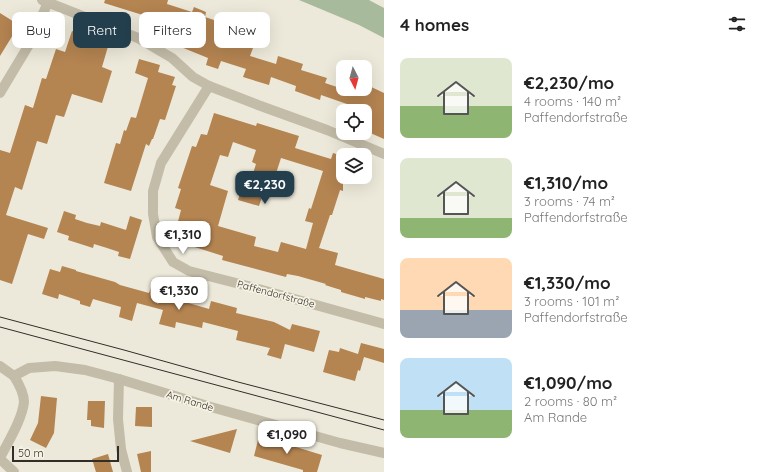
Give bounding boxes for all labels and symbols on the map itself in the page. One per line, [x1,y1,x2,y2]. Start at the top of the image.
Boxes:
north arrow [336,60,372,96]
pin: €2,230 [232,171,298,205]
pin: €1,310 [150,221,216,255]
pin: €1,330 [146,277,212,311]
street label: Paffendorfstraße [236,277,317,311]
street label: Am Rande [165,388,215,414]
pin: €1,090 [254,421,320,455]
scale bar [12,444,119,463]

